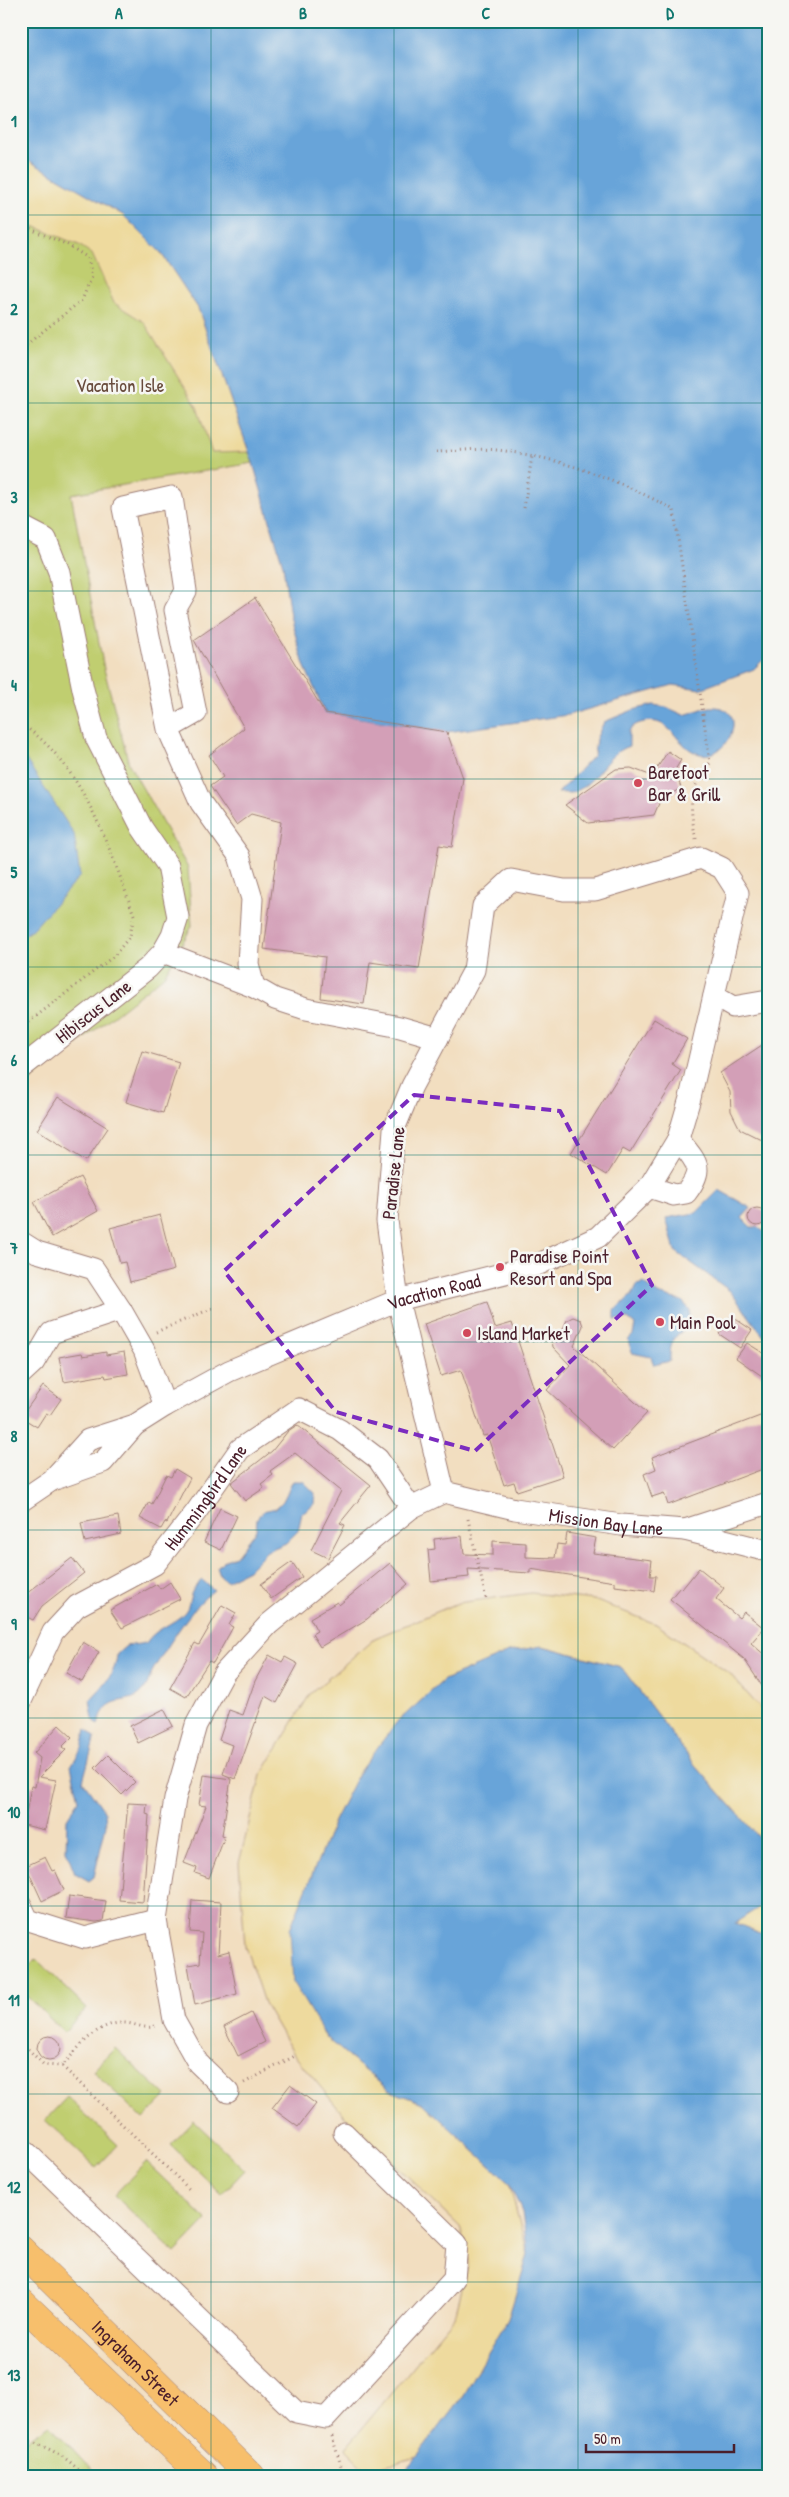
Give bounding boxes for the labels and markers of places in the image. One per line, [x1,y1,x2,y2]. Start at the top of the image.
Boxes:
place label: Barefoot Bar & Grill [648,759,721,807]
marker: Barefoot Bar & Grill [632,777,644,789]
place label: Paradise Point Resort and Spa [510,1243,612,1291]
marker: Paradise Point Resort and Spa [494,1261,506,1273]
place label: Main Pool [670,1309,736,1335]
marker: Main Pool [654,1316,666,1328]
place label: Island Market [477,1320,570,1346]
marker: Island Market [461,1327,473,1339]

